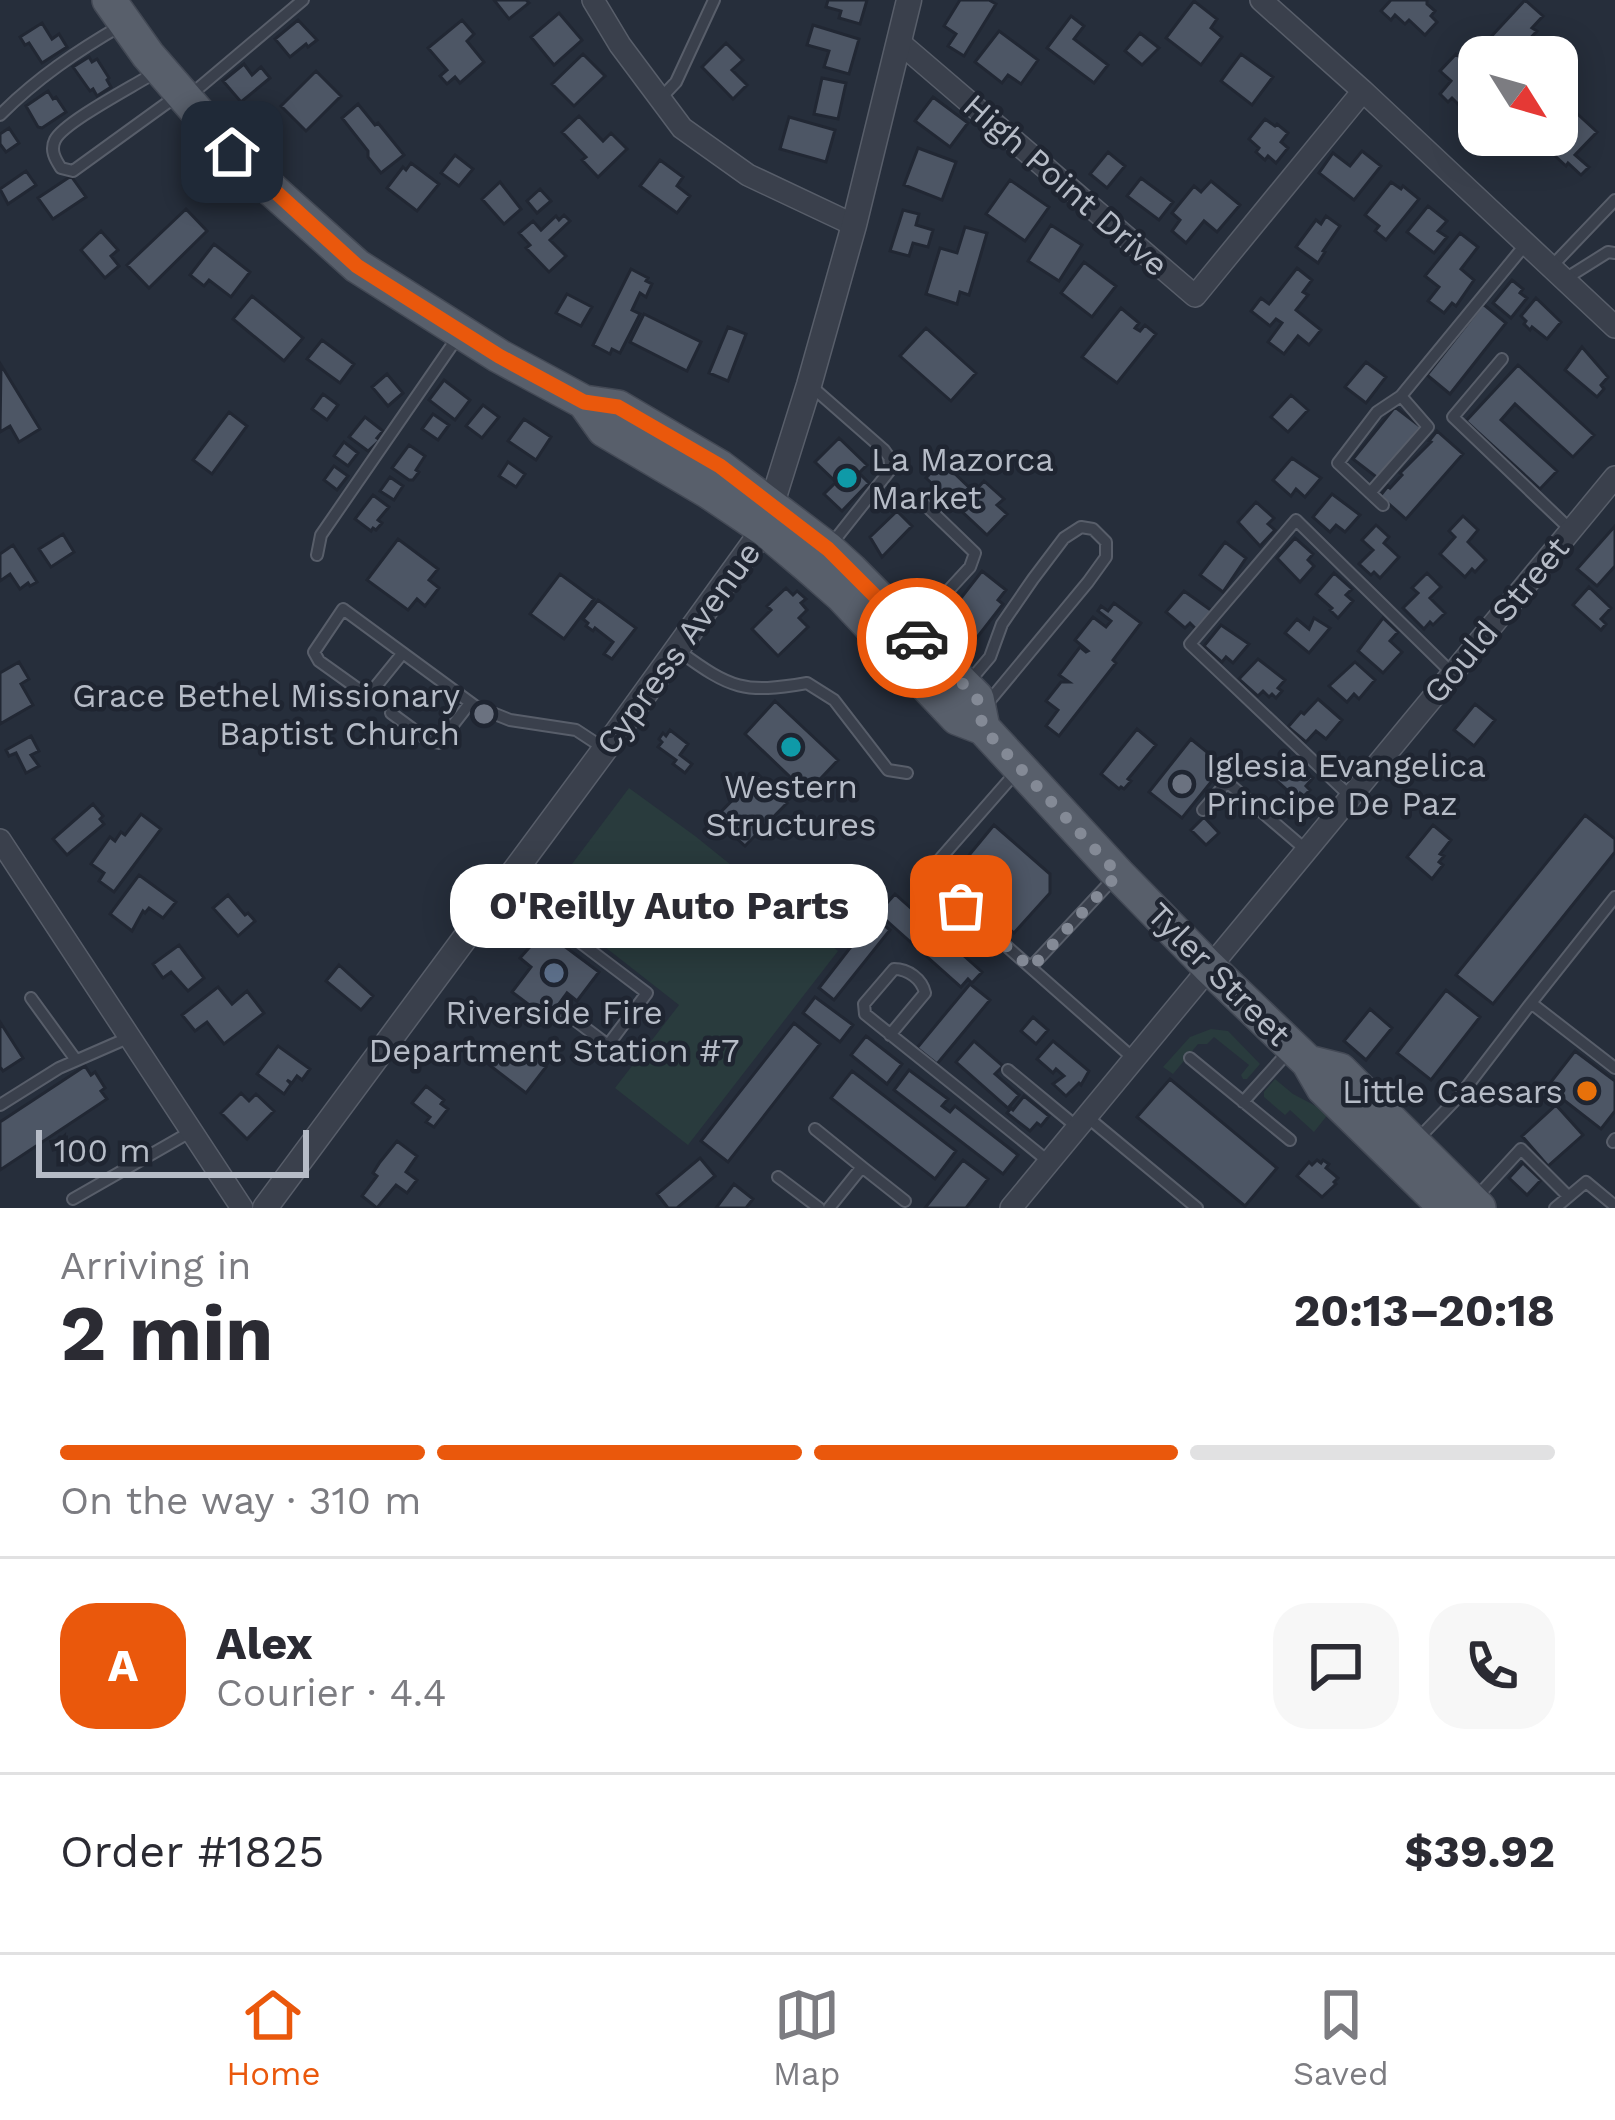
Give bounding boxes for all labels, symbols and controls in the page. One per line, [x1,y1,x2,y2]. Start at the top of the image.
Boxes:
north arrow [1458,36,1578,156]
map controls [1458,36,1578,156]
street label: High Point Drive [956,86,1176,284]
pin [181,101,283,203]
icon: home [199,119,265,185]
place label: La Mazorca Market [871,440,1054,517]
marker: La Mazorca Market [834,465,860,491]
street label: Gould Street [1415,529,1577,711]
street label: Cypress Avenue [588,534,768,762]
courier [857,578,977,698]
icon: car [884,605,950,671]
place label: Grace Bethel Missionary Baptist Church [72,676,460,753]
marker: Grace Bethel Missionary Baptist Church [471,701,497,727]
marker: Western Structures [778,734,804,760]
place label: Iglesia Evangelica Principe De Paz [1206,746,1486,823]
place label: Western Structures [706,767,876,844]
marker: Iglesia Evangelica Principe De Paz [1169,771,1195,797]
pin [910,855,1012,957]
callout: O'Reilly Auto Parts [451,864,889,948]
icon: bag [928,873,994,939]
text: O'Reilly Auto Parts [489,883,849,928]
street label: Tyler Street [1139,894,1299,1054]
marker: Riverside Fire Department Station #7 [541,960,567,986]
place label: Riverside Fire Department Station #7 [369,993,739,1070]
place label: Little Caesars [1342,1072,1563,1111]
marker: Little Caesars [1574,1078,1600,1104]
scale bar [36,1124,309,1177]
text: 100 m [54,1131,151,1170]
text: Arriving in [60,1243,251,1288]
text: 20:13–20:18 [1293,1284,1555,1337]
text: 2 min [60,1287,273,1379]
text: On the way · 310 m [60,1478,421,1523]
button: chat [1273,1603,1399,1729]
button: phone [1429,1603,1555,1729]
text: Alex [216,1617,313,1670]
text: A [108,1639,138,1692]
text: Courier · 4.4 [216,1670,447,1715]
text: Order #1825 [60,1825,324,1878]
text: $39.92 [1404,1825,1555,1878]
tab: Home [226,1982,321,2093]
tab: Map [773,1982,840,2093]
tab: Saved [1293,1982,1389,2093]

